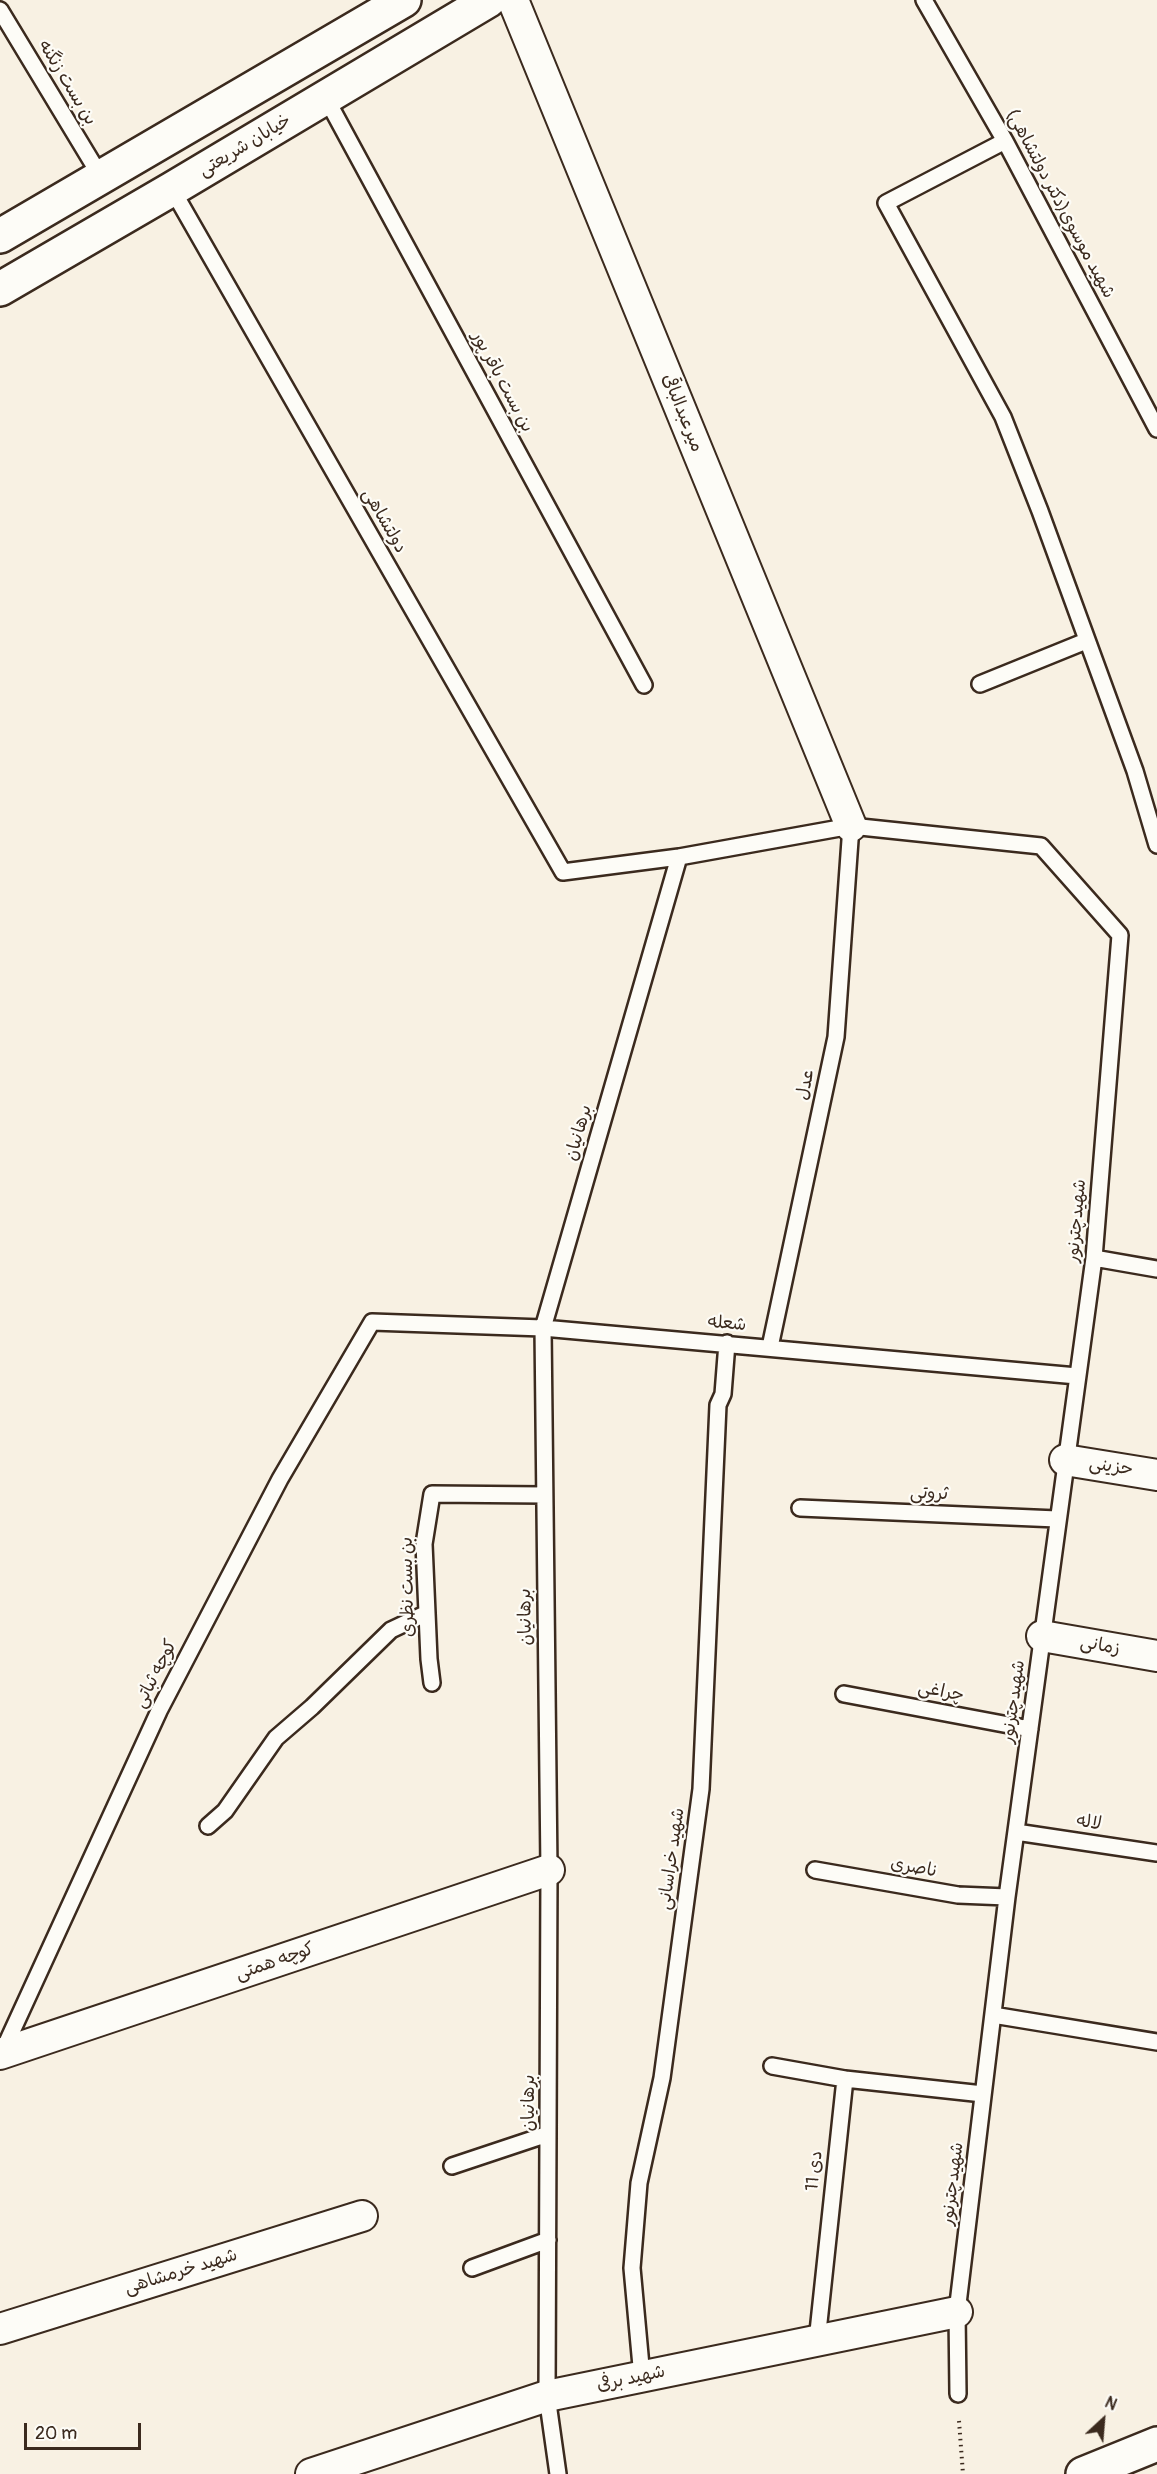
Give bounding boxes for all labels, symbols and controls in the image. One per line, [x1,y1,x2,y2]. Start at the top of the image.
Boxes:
street label: بن بست زنگنه [33,36,101,130]
street label: شهید موسوی(دکتر دولتشاهی) [1001,106,1119,302]
street label: خیابان شریعتی [195,110,295,182]
street label: بن بست باقر پور [466,328,538,436]
street label: میرعبدالباقی [657,371,707,455]
street label: دولتشاهی [357,485,411,557]
street label: عدل [792,1068,820,1102]
street label: برهانیان [561,1103,597,1163]
street label: شهیدچترنور [1063,1178,1091,1264]
street label: شعله [707,1312,747,1336]
street label: حزینی [1088,1453,1134,1481]
street label: ثروتی [909,1483,949,1505]
street label: بن بست نظری [396,1537,420,1637]
street label: برهانیان [515,1588,537,1646]
street label: زمانی [1078,1632,1122,1660]
street label: کوچه ثباتی [130,1636,182,1712]
street label: شهیدچترنور [997,1659,1031,1745]
street label: چراغی [916,1677,966,1707]
street label: شهید خراسانی [654,1807,690,1911]
street label: لاله [1075,1810,1103,1836]
street label: ناصری [889,1853,939,1883]
street label: کوچه همتی [233,1939,317,1985]
street label: برهانیان [518,2074,540,2132]
street label: شهیدچترنور [937,2141,969,2227]
street label: 11 دی [802,2150,828,2192]
street label: شهید خرمشاهی [122,2245,240,2299]
street label: شهید برفی [595,2361,667,2397]
north arrow [1073,2390,1133,2450]
text: N [1102,2392,1120,2415]
scale bar [27,2411,144,2449]
text: 20 m [35,2422,77,2445]

